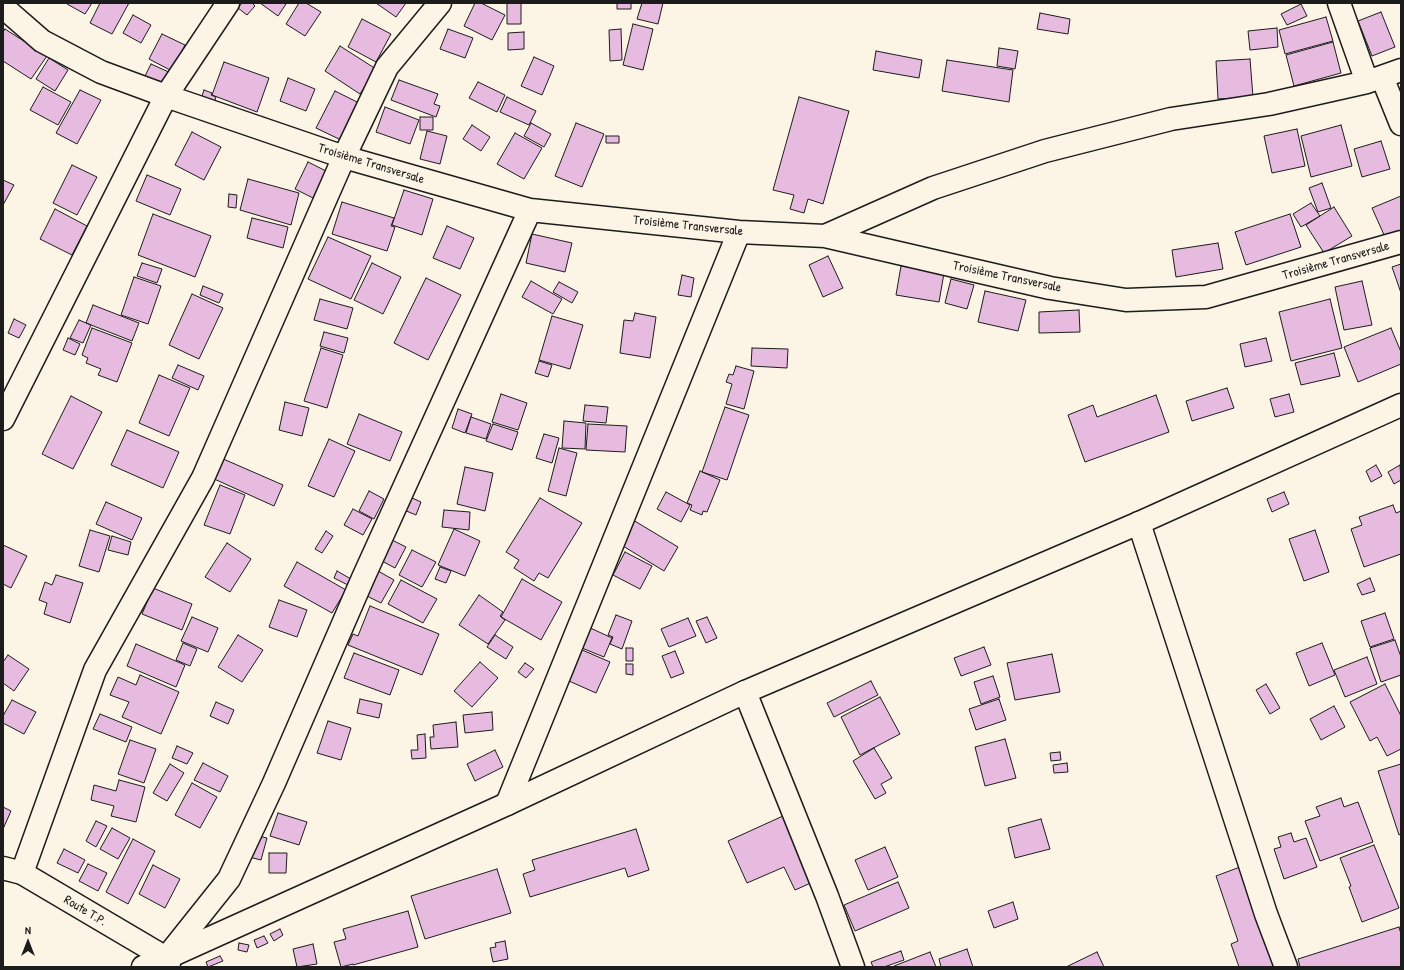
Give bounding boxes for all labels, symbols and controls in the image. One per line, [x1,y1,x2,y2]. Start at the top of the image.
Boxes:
street label: Troisième Transversale [316,140,426,188]
street label: Troisième Transversale [632,212,744,240]
street label: Troisième Transversale [1281,238,1391,284]
street label: Troisième Transversale [951,258,1063,296]
street label: Route T.P. [61,892,109,930]
north arrow [8,922,48,962]
text: N [25,923,31,937]

